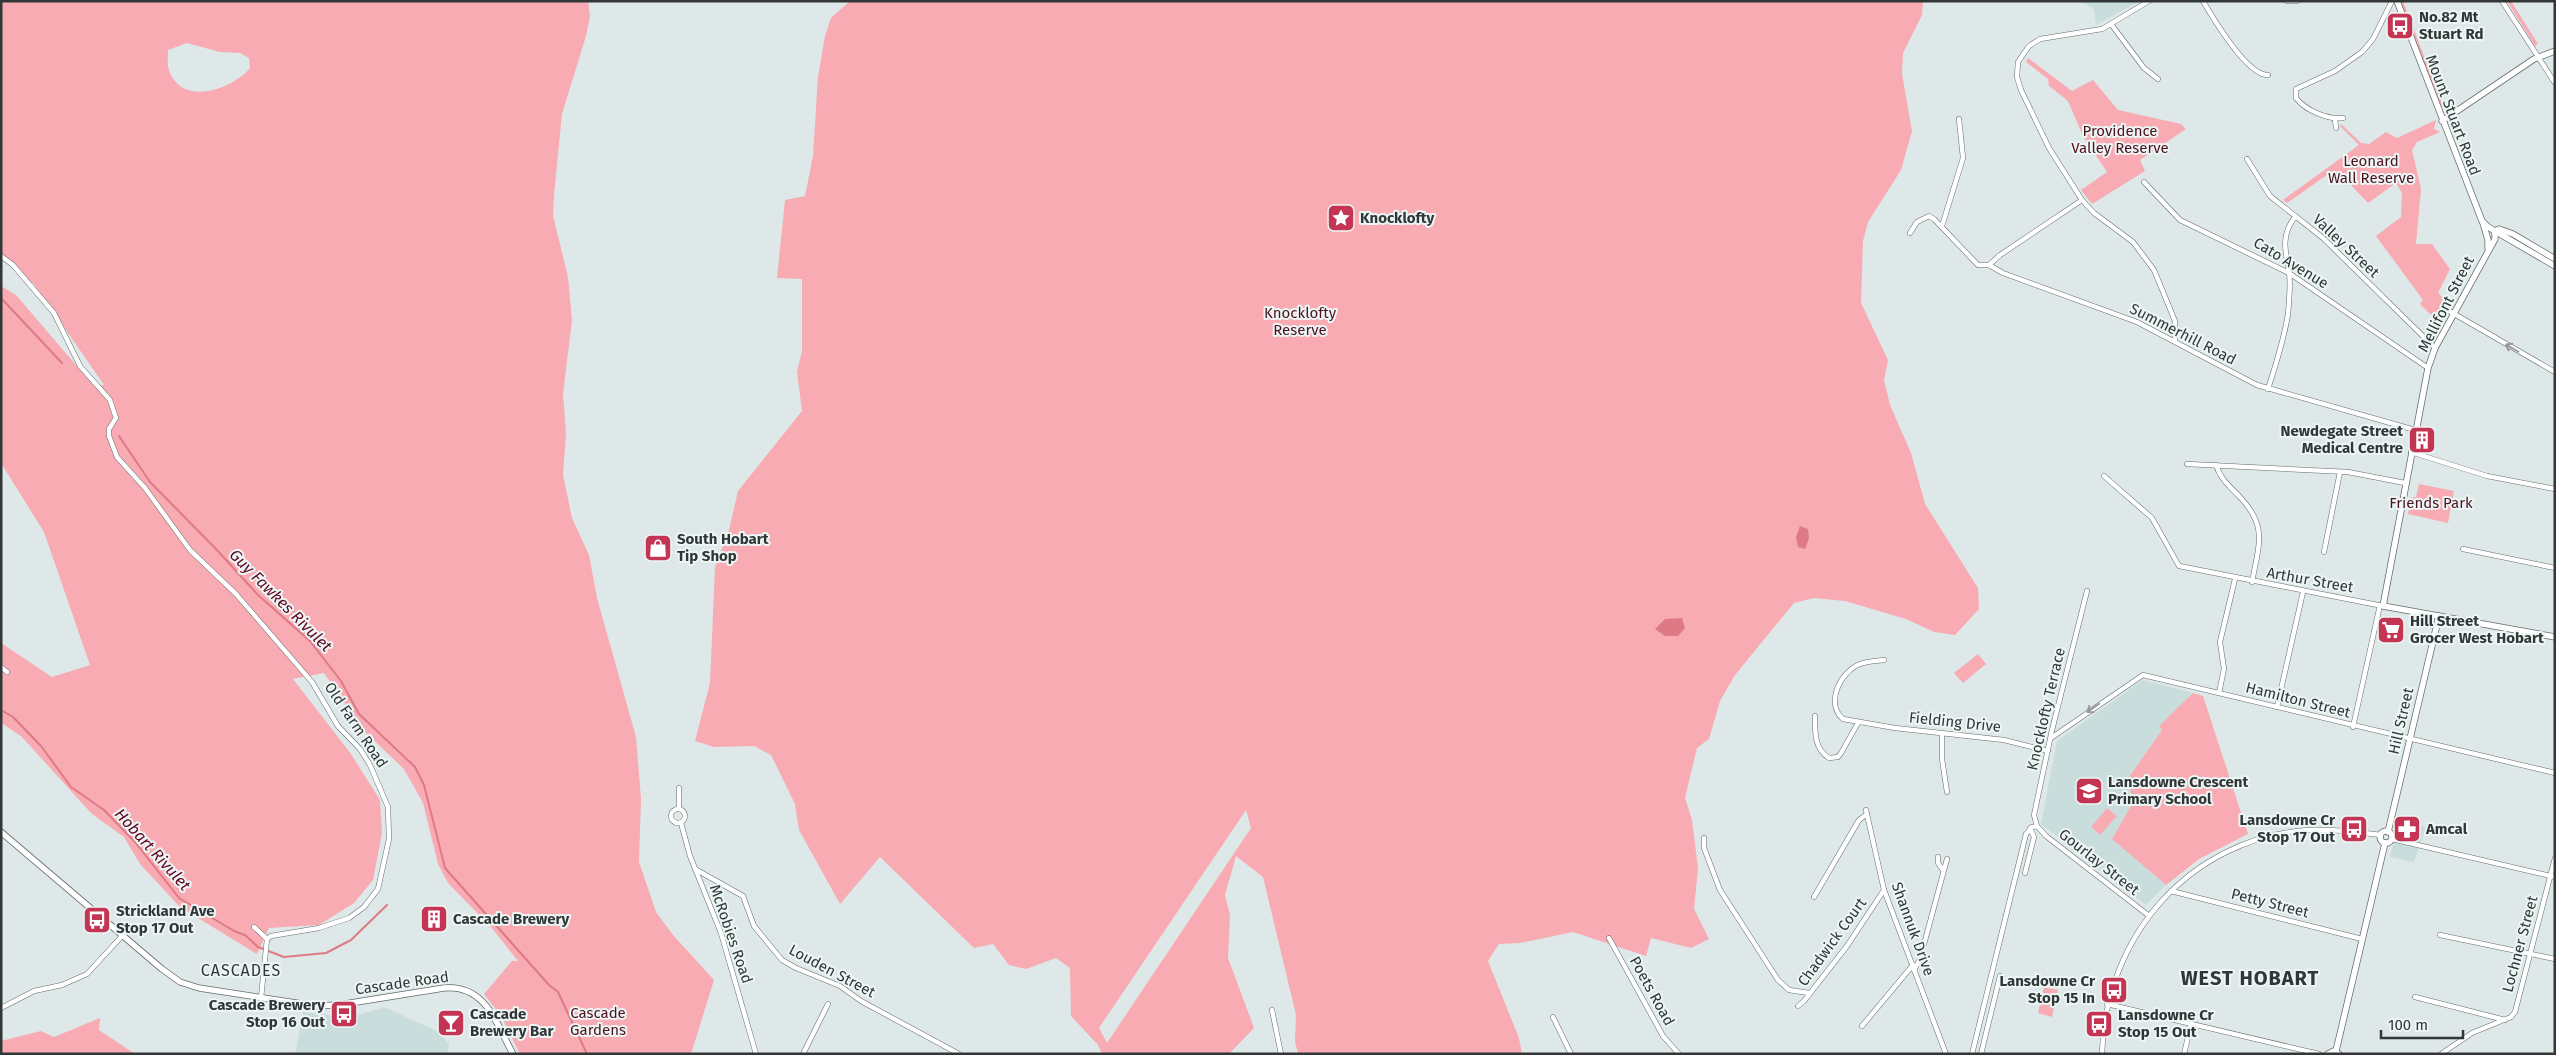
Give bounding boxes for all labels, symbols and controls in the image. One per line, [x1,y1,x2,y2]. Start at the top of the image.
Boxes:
place label: No.82 Mt Stuart Rd [2419,8,2484,43]
bus stop icon: No.82 Mt Stuart Rd [2385,11,2415,41]
street label: Mount Stuart Road [2422,52,2484,178]
park label: Providence Valley Reserve [2071,122,2169,157]
park label: Leonard Wall Reserve [2328,152,2414,187]
place icon: Knocklofty [1326,203,1356,233]
place label: Knocklofty [1360,209,1435,227]
street label: Valley Street [2309,211,2384,282]
street label: Cato Avenue [2250,234,2332,292]
street label: Mellifont Street [2414,252,2478,355]
street label: Summerhill Road [2127,299,2239,369]
park label: Knocklofty Reserve [1264,304,1337,339]
one-way arrow [2506,343,2520,353]
place label: Newdegate Street Medical Centre [2280,422,2403,457]
building icon: Newdegate Street Medical Centre [2407,425,2437,455]
park label: Friends Park [2389,494,2473,512]
place label: South Hobart Tip Shop [677,530,769,565]
shop icon: South Hobart Tip Shop [643,533,673,563]
water label: Guy Fawkes Rivulet [226,545,336,656]
street label: Arthur Street [2265,564,2355,597]
place label: Hill Street Grocer West Hobart [2410,612,2544,647]
supermarket icon: Hill Street Grocer West Hobart [2376,615,2406,645]
street label: Knocklofty Terrace [2023,646,2069,772]
street label: Hamilton Street [2244,678,2353,722]
street label: Old Farm Road [321,679,391,771]
street label: Hill Street [2385,685,2418,756]
one-way arrow [2087,703,2101,713]
street label: Fielding Drive [1908,708,2002,736]
place label: Lansdowne Crescent Primary School [2108,773,2249,808]
school or university icon: Lansdowne Crescent Primary School [2074,776,2104,806]
water label: Hobart Rivulet [111,804,195,895]
place label: Lansdowne Cr Stop 17 Out [2239,811,2336,846]
bus stop icon: Lansdowne Cr Stop 17 Out [2339,814,2369,844]
pharmacy icon: Amcal [2392,814,2422,844]
place label: Amcal [2425,820,2468,838]
street label: Gourlay Street [2055,825,2143,899]
street label: Shannuk Drive [1888,880,1938,978]
street label: McRobies Road [706,882,756,986]
street label: Petty Street [2229,885,2311,921]
street label: Lochner Street [2498,893,2542,994]
street label: Chadwick Court [1794,894,1870,990]
place label: Strickland Ave Stop 17 Out [116,902,215,937]
building icon: Cascade Brewery [419,904,449,934]
bus stop icon: Strickland Ave Stop 17 Out [82,905,112,935]
place label: Cascade Brewery [453,910,570,928]
street label: Louden Street [786,941,879,1002]
street label: Poets Road [1626,953,1678,1029]
district label: CASCADES [201,961,281,980]
district label: WEST HOBART [2181,966,2319,990]
street label: Cascade Road [354,968,450,998]
place label: Lansdowne Cr Stop 15 In [1999,972,2096,1007]
bus stop icon: Lansdowne Cr Stop 15 In [2099,975,2129,1005]
place label: Cascade Brewery Stop 16 Out [209,996,325,1031]
bus stop icon: Cascade Brewery Stop 16 Out [329,999,359,1029]
park label: Cascade Gardens [570,1004,626,1039]
place label: Cascade Brewery Bar [470,1005,554,1040]
place label: Lansdowne Cr Stop 15 Out [2118,1006,2215,1041]
bar icon: Cascade Brewery Bar [436,1008,466,1038]
scale bar [2381,1008,2464,1040]
bus stop icon: Lansdowne Cr Stop 15 Out [2084,1009,2114,1039]
text: 100 m [2388,1016,2428,1034]

